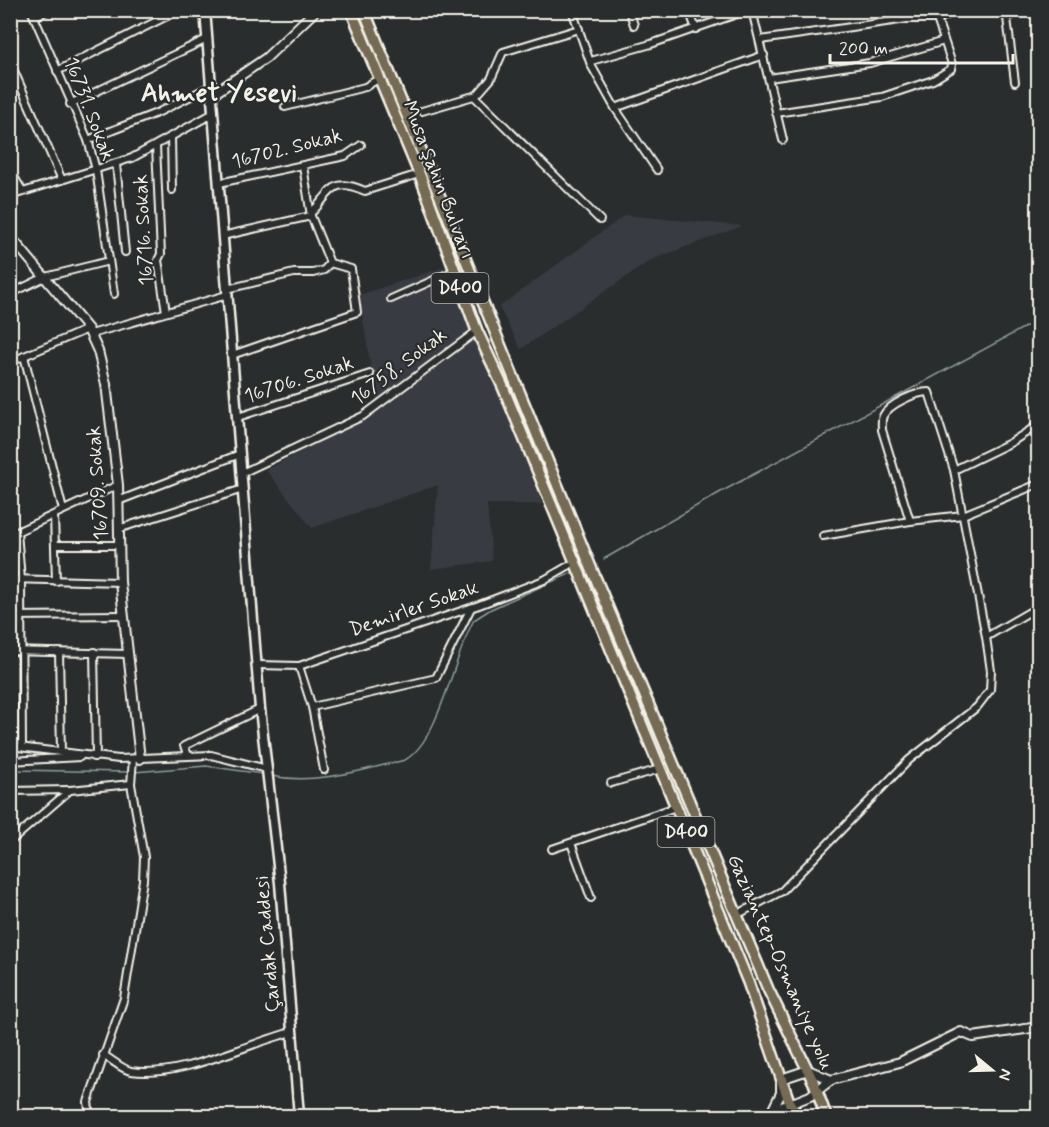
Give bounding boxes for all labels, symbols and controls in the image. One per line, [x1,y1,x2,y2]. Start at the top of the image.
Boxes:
scale bar [830,27,1013,65]
text: 200 m [839,37,888,61]
street label: 16731. Sokak [57,53,121,165]
district label: Ahmet Yesevi [141,77,297,111]
street label: Musa Şahin Bulvarı [395,97,481,263]
street label: 16702. Sokak [229,122,345,176]
street label: 16716. Sokak [128,174,160,286]
road number: D400 [432,273,488,303]
street label: 16758. Sokak [345,322,453,412]
street label: 16706. Sokak [241,350,357,410]
street label: 16709. Sokak [81,425,115,541]
street label: Demirler Sokak [346,574,482,644]
road number: D400 [658,817,714,847]
street label: Gaziantep-Osmaniye yolu [720,850,840,1074]
street label: Çardak Caddesi [249,874,287,1014]
north arrow [962,1040,1022,1100]
text: N [993,1066,1016,1083]

